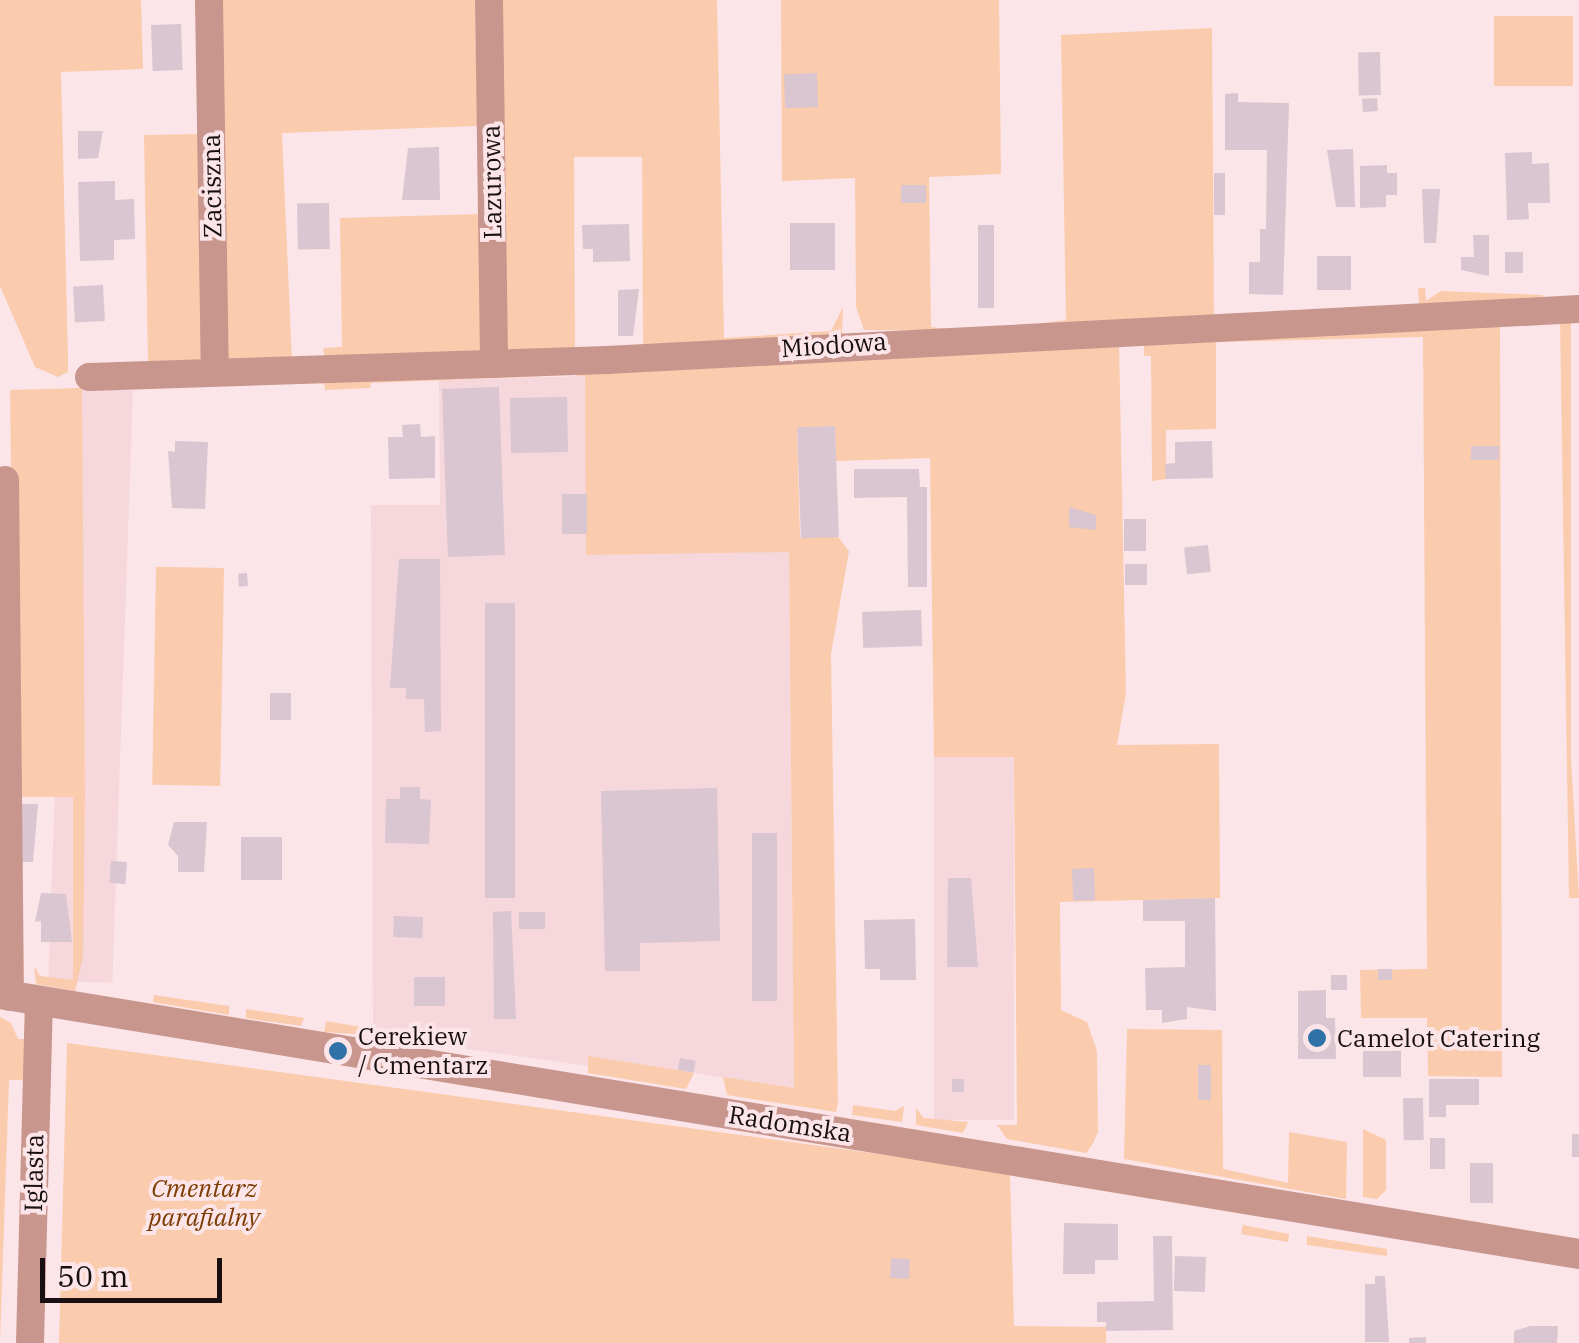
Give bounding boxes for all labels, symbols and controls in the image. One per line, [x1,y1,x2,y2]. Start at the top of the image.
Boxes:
street label: Lazurowa [476,124,508,240]
street label: Zaciszna [196,134,228,238]
street label: Miodowa [780,326,888,364]
place label: Cerekiew / Cmentarz [358,1022,488,1081]
place label: Camelot Catering [1337,1023,1540,1053]
marker: Camelot Catering [1306,1027,1328,1049]
marker: Cerekiew / Cmentarz [327,1040,349,1062]
street label: Radomska [726,1099,854,1149]
street label: Iglasta [18,1134,50,1212]
park label: Cmentarz parafialny [148,1174,260,1233]
scale bar [45,1238,228,1300]
text: 50 m [57,1256,129,1295]

